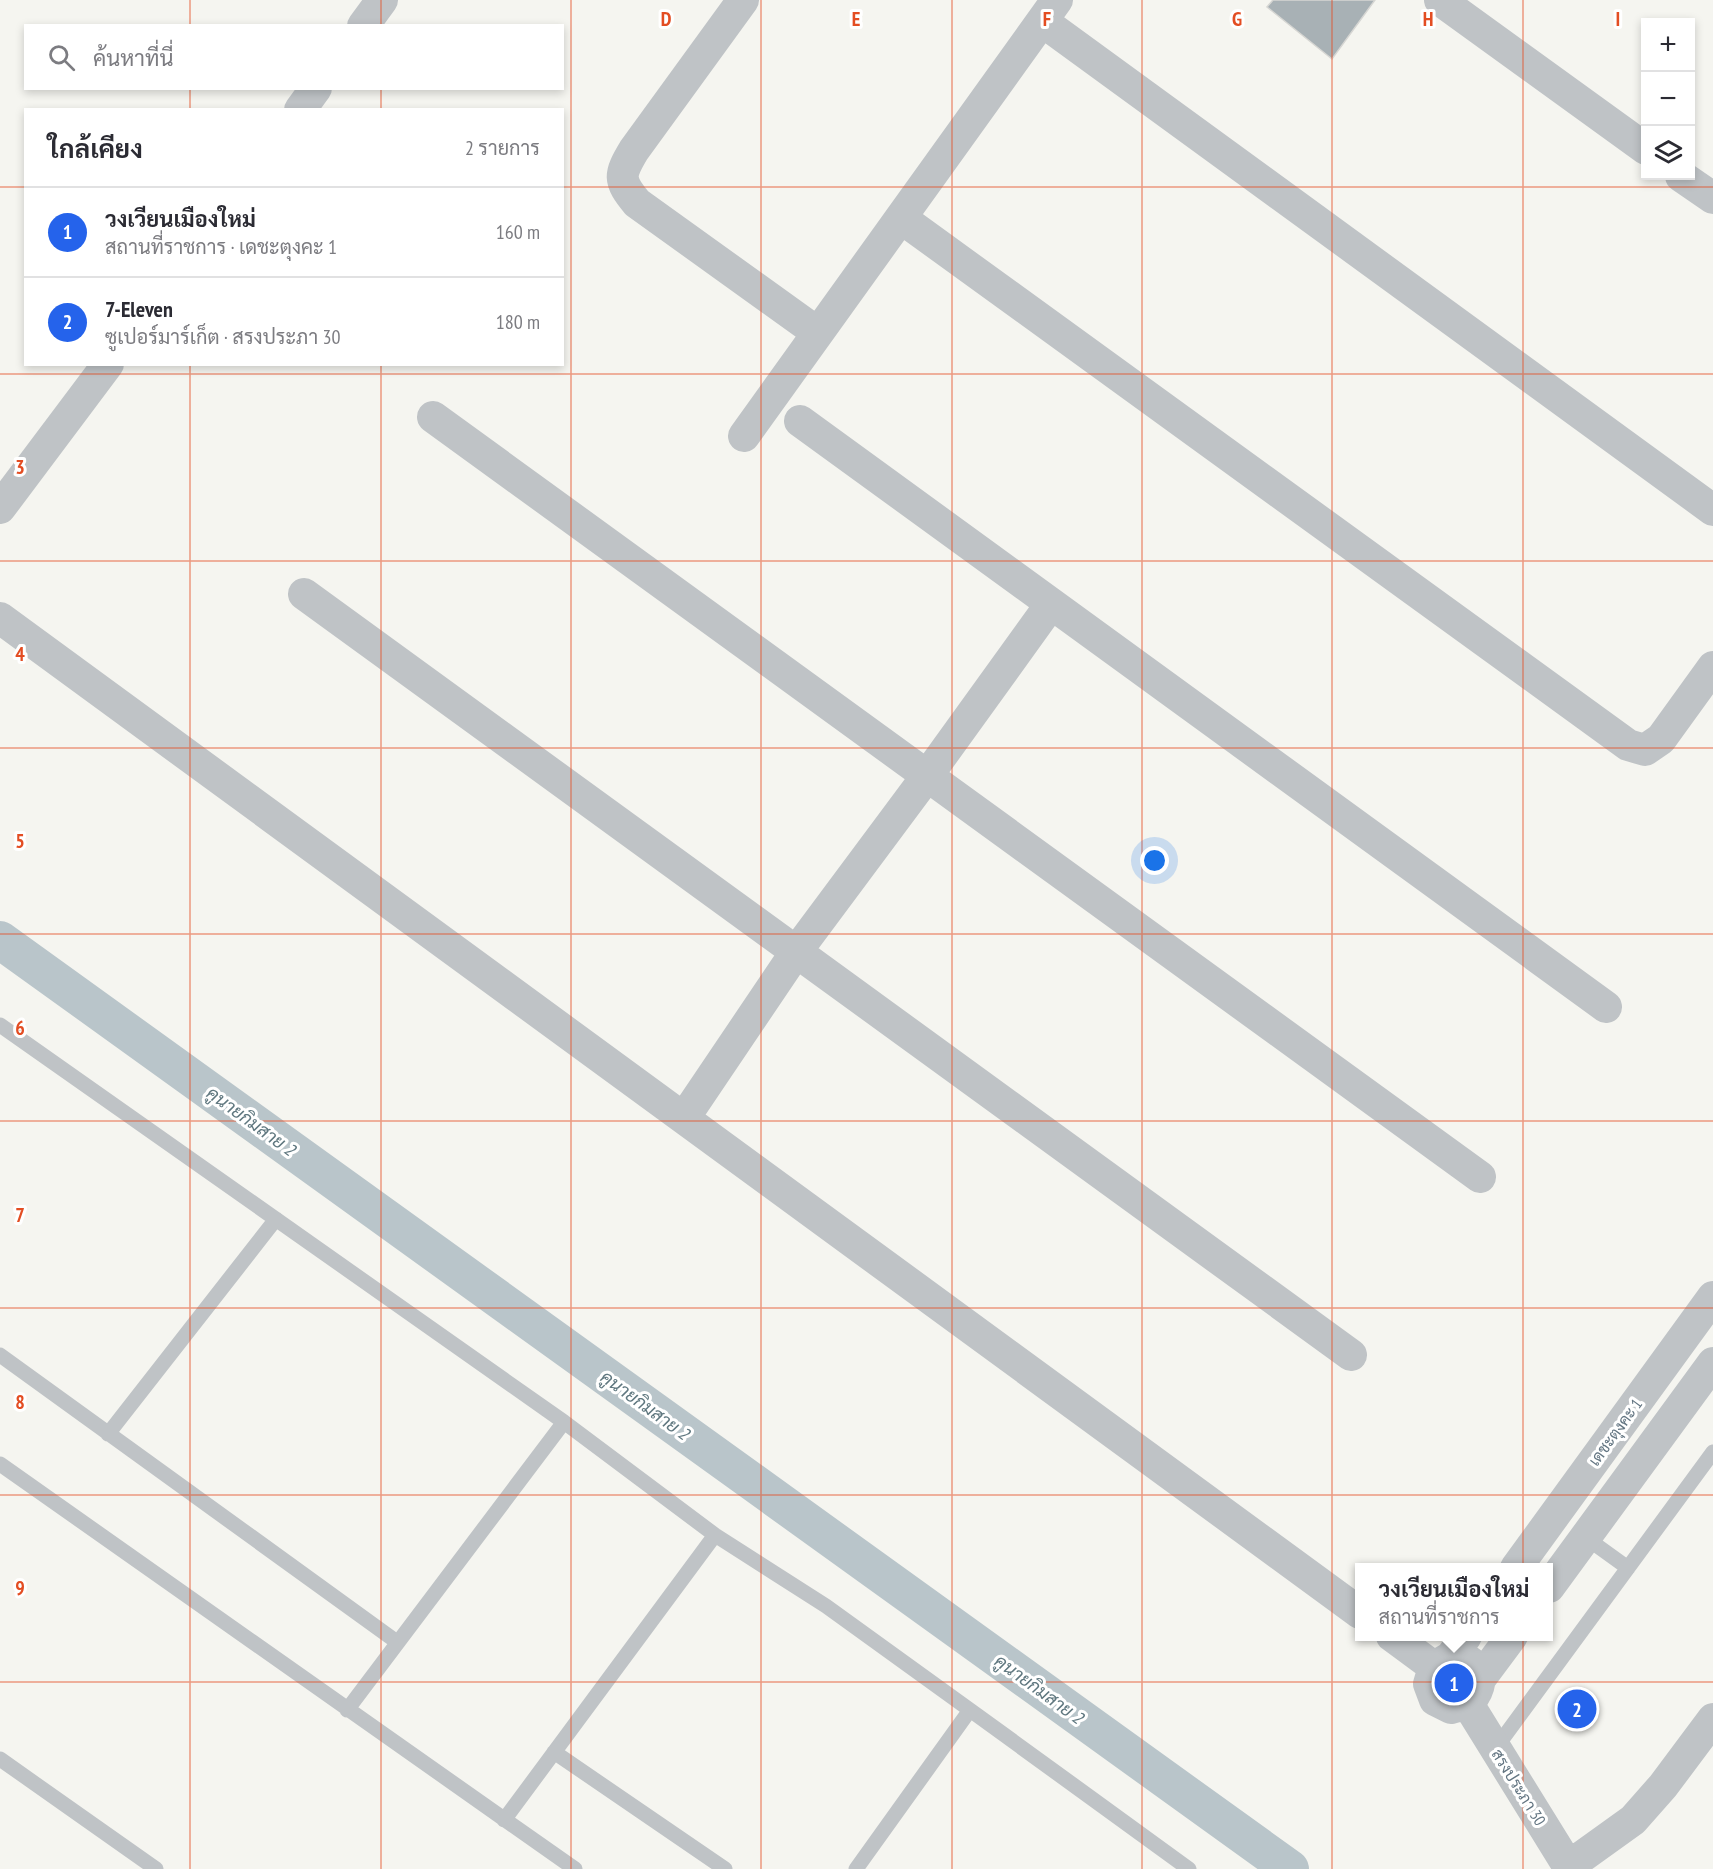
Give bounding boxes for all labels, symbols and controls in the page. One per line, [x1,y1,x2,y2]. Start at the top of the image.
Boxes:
text: D [661,6,672,32]
text: E [852,6,860,32]
text: F [1043,6,1051,32]
text: G [1232,6,1242,32]
text: H [1423,6,1433,32]
text: I [1616,6,1620,32]
map controls [1641,18,1695,180]
button: + [1641,18,1695,72]
search box [24,24,564,90]
icon: search [45,41,78,74]
text: ค้นหาที่นี่ [93,44,173,72]
button: − [1641,72,1695,126]
button: layers [1641,126,1695,180]
text: ใกล้เคียง [48,132,143,165]
text: 2 รายการ [465,135,540,161]
text: วงเวียนเมืองใหม่ [105,205,256,233]
text: 1 [63,219,72,245]
text: 160 m [496,219,540,245]
text: สถานที่ราชการ · เดชะตุงคะ 1 [105,234,337,260]
text: 7-Eleven [105,295,173,323]
text: 2 [63,309,72,335]
text: 180 m [496,309,540,335]
text: ซูเปอร์มาร์เก็ต · สรงประภา 30 [105,324,340,350]
text: 3 [15,454,25,480]
text: 4 [15,641,25,667]
text: 5 [15,828,25,854]
your location [1140,846,1169,875]
text: 6 [15,1015,25,1041]
water label: คูนายกิมสาย 2 [201,1081,301,1164]
text: 7 [15,1202,25,1228]
water label: คูนายกิมสาย 2 [595,1365,695,1448]
text: 8 [15,1389,25,1415]
street label: เดชะตุงคะ 1 [1584,1394,1648,1471]
popup [1355,1563,1553,1641]
text: 9 [15,1575,25,1601]
text: วงเวียนเมืองใหม่ [1379,1575,1529,1603]
text: สถานที่ราชการ [1379,1604,1500,1630]
water label: คูนายกิมสาย 2 [989,1649,1089,1732]
pin: 1 [1434,1660,1474,1706]
pin: 2 [1558,1686,1596,1732]
street label: สรงประภา 30 [1488,1745,1550,1829]

